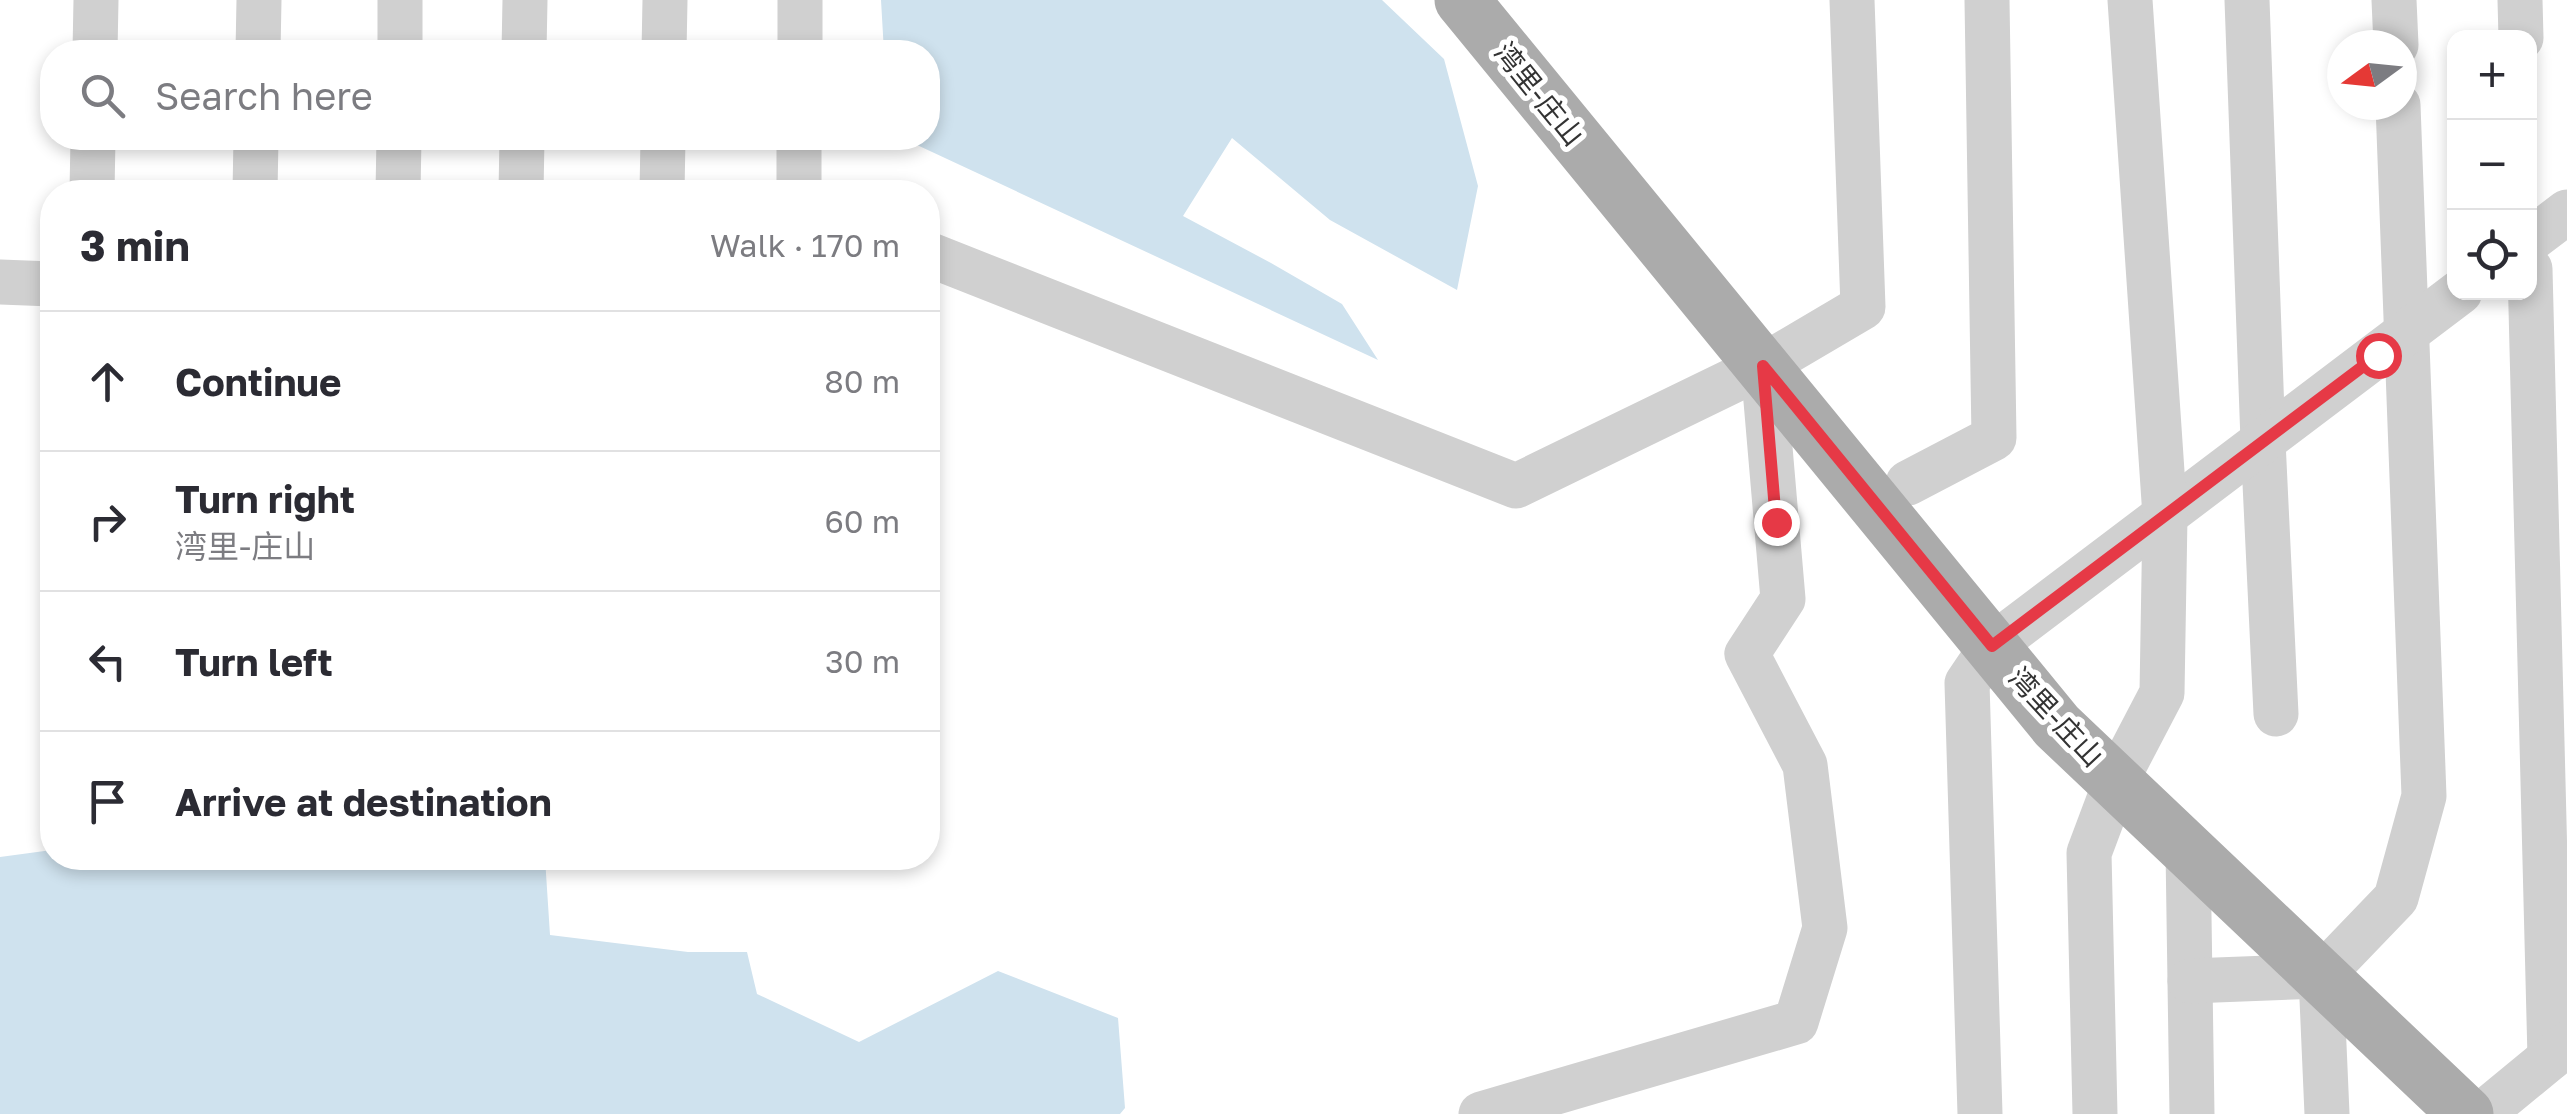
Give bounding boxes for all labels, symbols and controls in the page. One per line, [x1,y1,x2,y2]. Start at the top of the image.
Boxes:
north arrow [2327,30,2417,120]
map controls [2447,30,2537,300]
button: + [2447,30,2537,120]
street label: 湾里-庄山 [1488,36,1591,152]
search box [40,40,940,150]
icon: search [75,68,130,123]
text: Search here [155,73,373,118]
button: − [2447,120,2537,210]
button: locate [2447,210,2537,300]
text: 3 min [80,220,190,270]
text: Walk · 170 m [710,226,900,264]
route start [2356,333,2402,379]
icon: ahead [80,354,135,409]
text: Continue [175,359,341,404]
text: 80 m [824,362,900,400]
text: Turn right [175,476,355,521]
icon: right [80,494,135,549]
route end [1754,500,1800,546]
text: 60 m [824,502,900,540]
text: 湾里-庄山 [175,527,315,565]
icon: left [80,634,135,689]
text: Turn left [175,639,333,684]
text: 30 m [825,642,900,680]
street label: 湾里-庄山 [2002,661,2110,773]
icon: arrive [80,774,135,829]
text: Arrive at destination [175,779,552,824]

